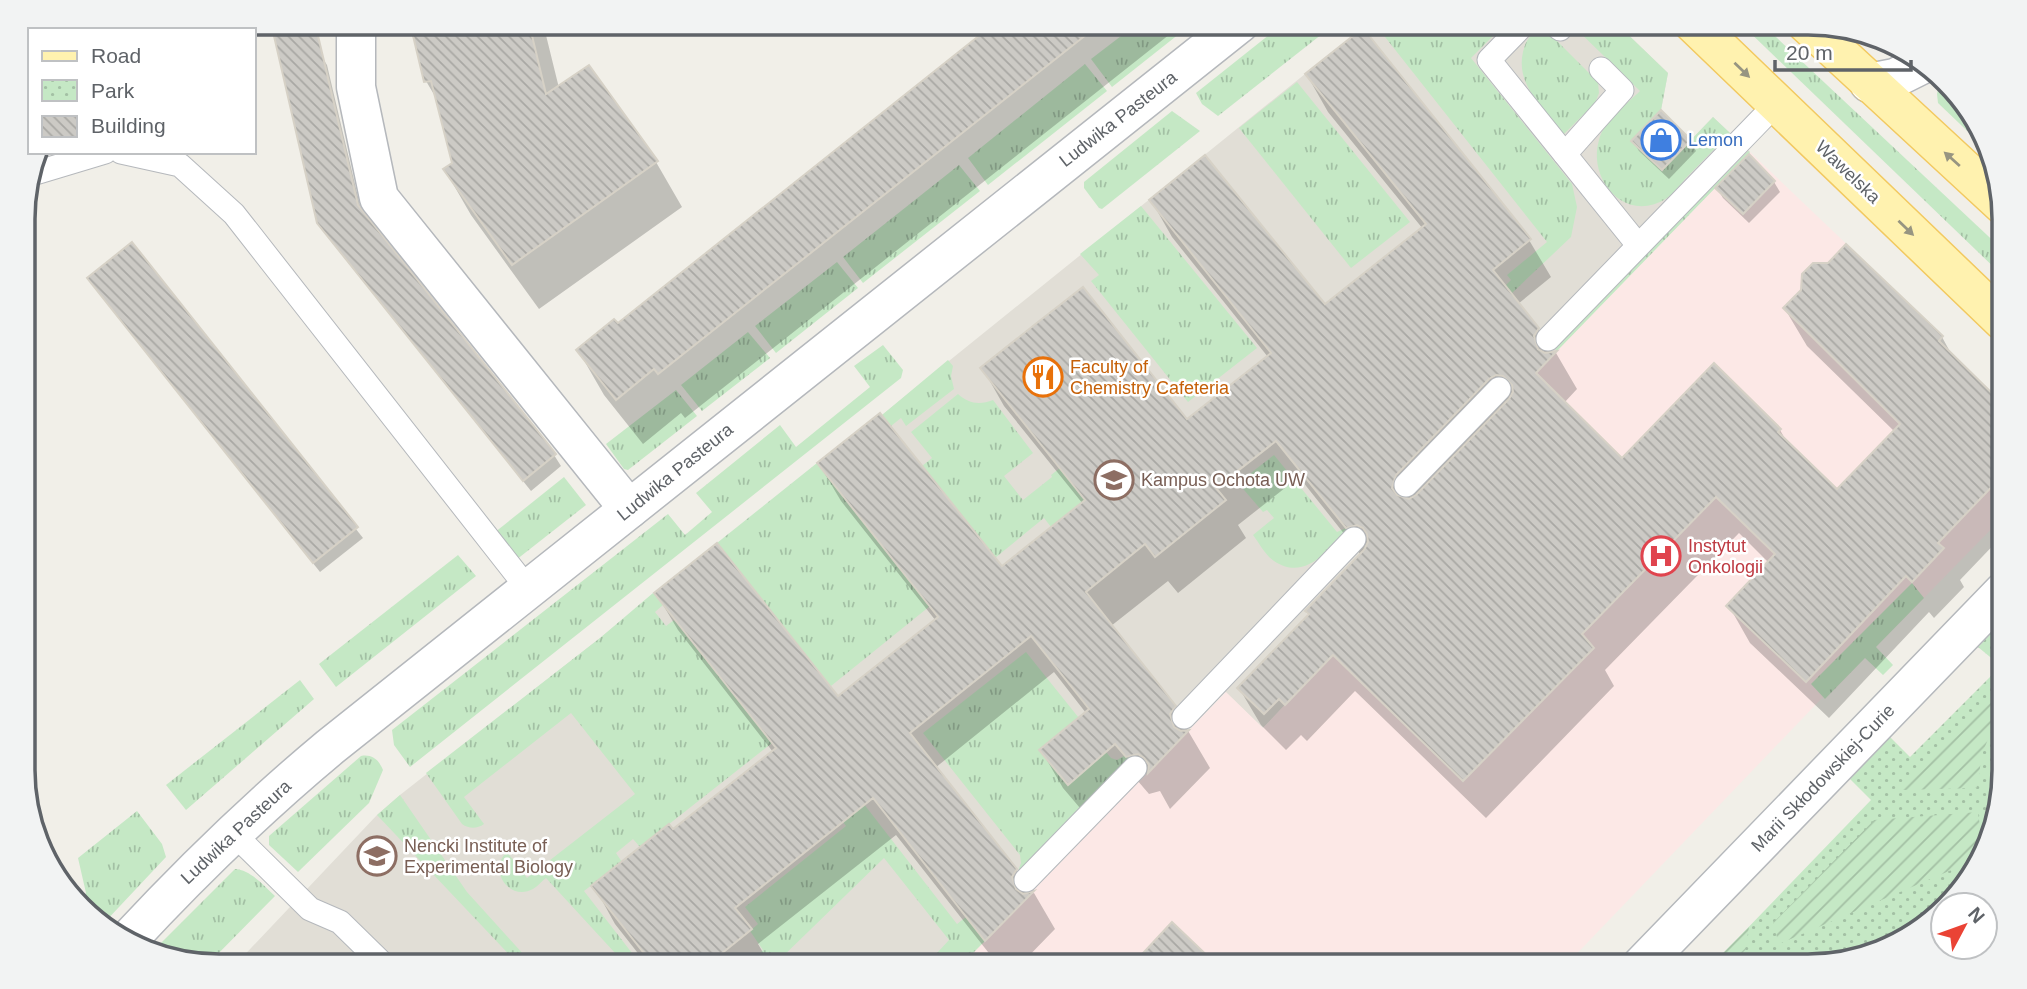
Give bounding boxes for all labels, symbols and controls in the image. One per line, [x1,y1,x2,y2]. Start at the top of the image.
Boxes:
legend [28,28,256,154]
scale bar [1775,28,1912,72]
text: 20 m [1786,41,1833,64]
text: Road [91,44,141,67]
one-way arrow [1733,61,1750,77]
street label: Ludwika Pasteura [1055,66,1181,171]
text: Park [91,79,135,102]
text: Building [91,114,166,137]
shop icon: Lemon [1640,119,1682,161]
place label: Lemon [1688,130,1743,150]
street label: Wawelska [1812,137,1885,208]
one-way arrow [1943,151,1961,167]
one-way arrow [1897,219,1914,235]
restaurant icon: Faculty of Chemistry Cafeteria [1022,356,1064,398]
place label: Faculty of Chemistry Cafeteria [1070,357,1230,398]
street label: Ludwika Pasteura [613,419,738,525]
school or university icon: Kampus Ochota UW [1093,459,1135,501]
place label: Kampus Ochota UW [1141,470,1305,490]
hospital icon: Instytut Onkologii [1640,535,1682,577]
place label: Instytut Onkologii [1688,536,1763,577]
street label: Marii Skłodowskiej-Curie [1747,700,1899,856]
street label: Ludwika Pasteura [177,775,296,888]
school or university icon: Nencki Institute of Experimental Biology [356,835,398,877]
place label: Nencki Institute of Experimental Biology [404,836,573,877]
north arrow [1929,891,1999,961]
text: N [1964,903,1989,927]

